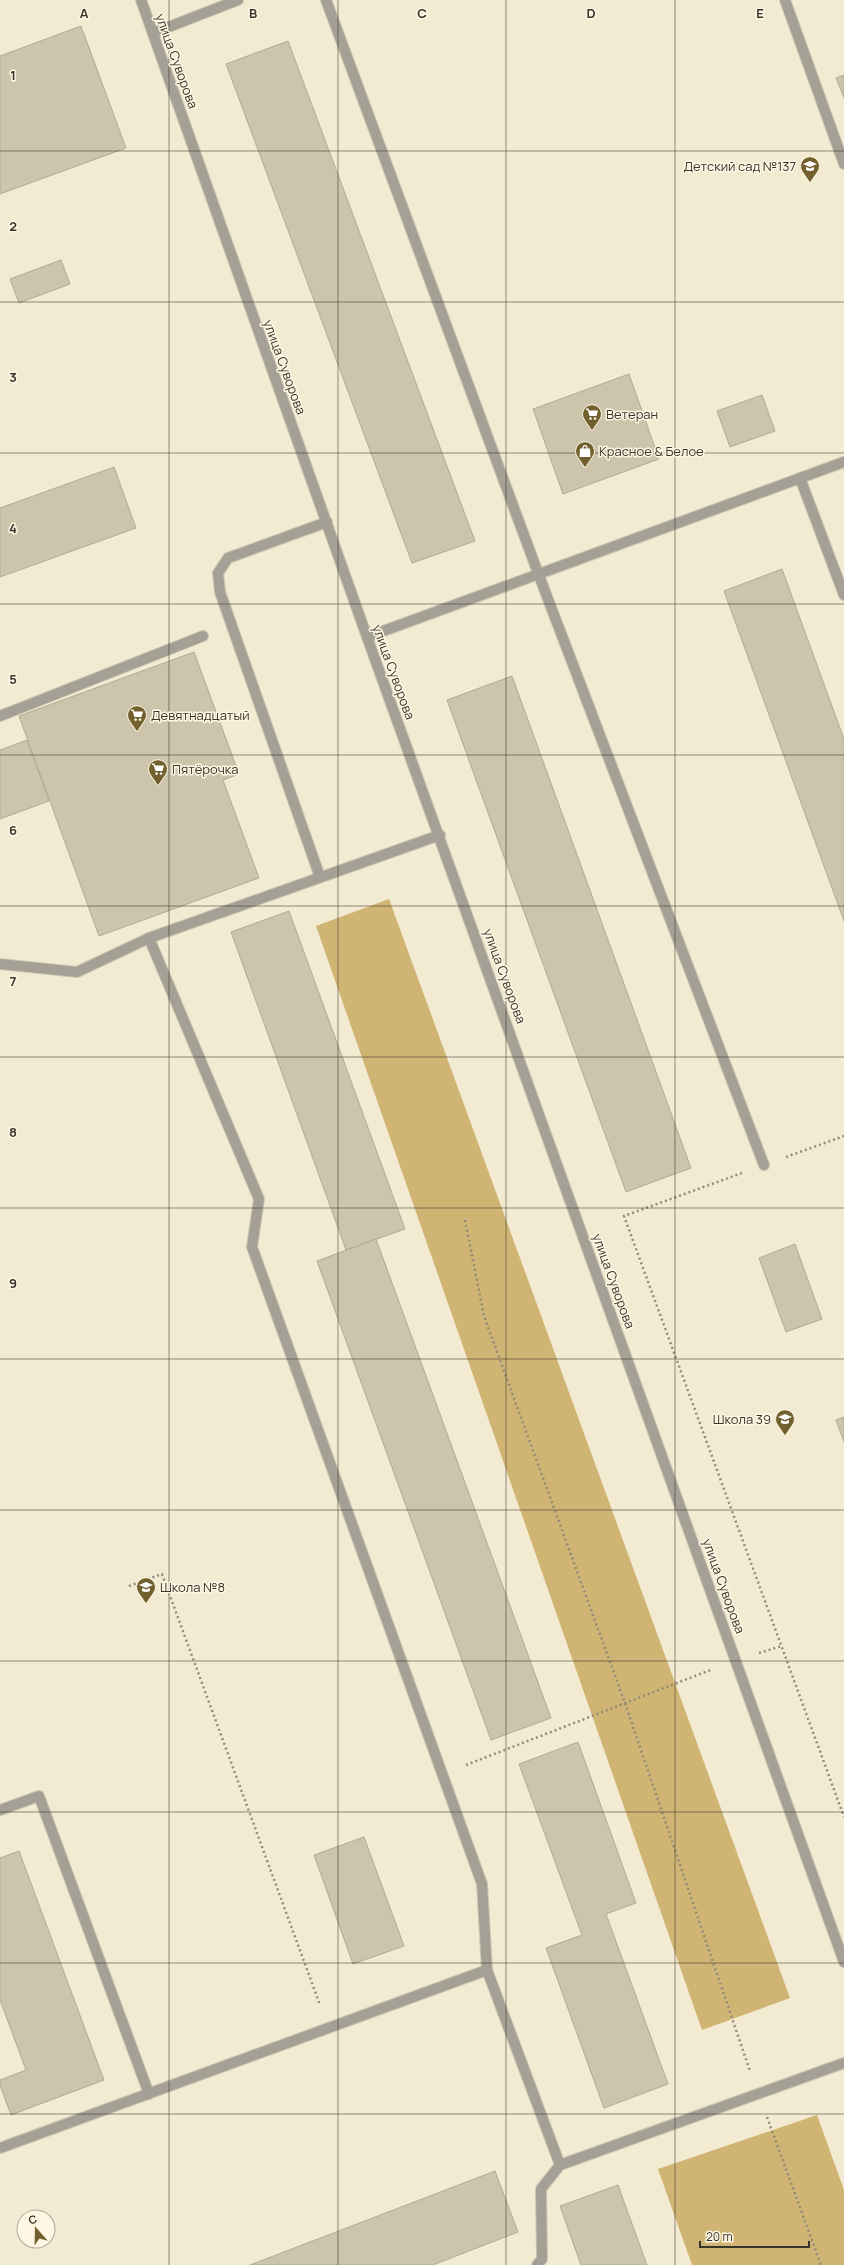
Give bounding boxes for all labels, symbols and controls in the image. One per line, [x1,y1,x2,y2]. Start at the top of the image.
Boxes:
text: A [80,4,89,22]
text: B [249,4,257,22]
text: C [417,4,427,22]
text: D [586,4,596,22]
text: E [756,4,764,22]
street label: улица Суворова [151,11,203,111]
text: 1 [10,66,16,84]
school or university icon: Детский сад №137 [799,155,821,183]
place label: Детский сад №137 [683,157,796,175]
text: 2 [9,217,17,235]
street label: улица Суворова [259,317,311,417]
text: 3 [9,368,17,386]
supermarket icon: Ветеран [581,403,603,431]
place label: Ветеран [606,405,658,423]
shop icon: Красное & Белое [574,440,596,468]
place label: Красное & Белое [599,442,704,460]
text: 4 [9,519,17,537]
street label: улица Суворова [368,622,420,722]
text: 5 [9,670,17,688]
supermarket icon: Девятнадцатый [126,704,148,732]
place label: Девятнадцатый [151,706,250,724]
supermarket icon: Пятёрочка [147,758,169,786]
place label: Пятёрочка [172,760,238,778]
text: 6 [9,821,17,839]
street label: улица Суворова [479,926,531,1026]
text: 7 [10,972,17,990]
text: 8 [9,1123,17,1141]
street label: улица Суворова [588,1231,640,1331]
text: 9 [9,1274,17,1292]
school or university icon: Школа 39 [774,1408,796,1436]
place label: Школа 39 [713,1410,771,1428]
street label: улица Суворова [698,1536,750,1636]
school or university icon: Школа №8 [135,1576,157,1604]
place label: Школа №8 [160,1578,225,1596]
north arrow [16,2209,56,2249]
text: С [26,2211,39,2228]
scale bar [700,2223,809,2249]
text: 20 m [706,2228,733,2245]

